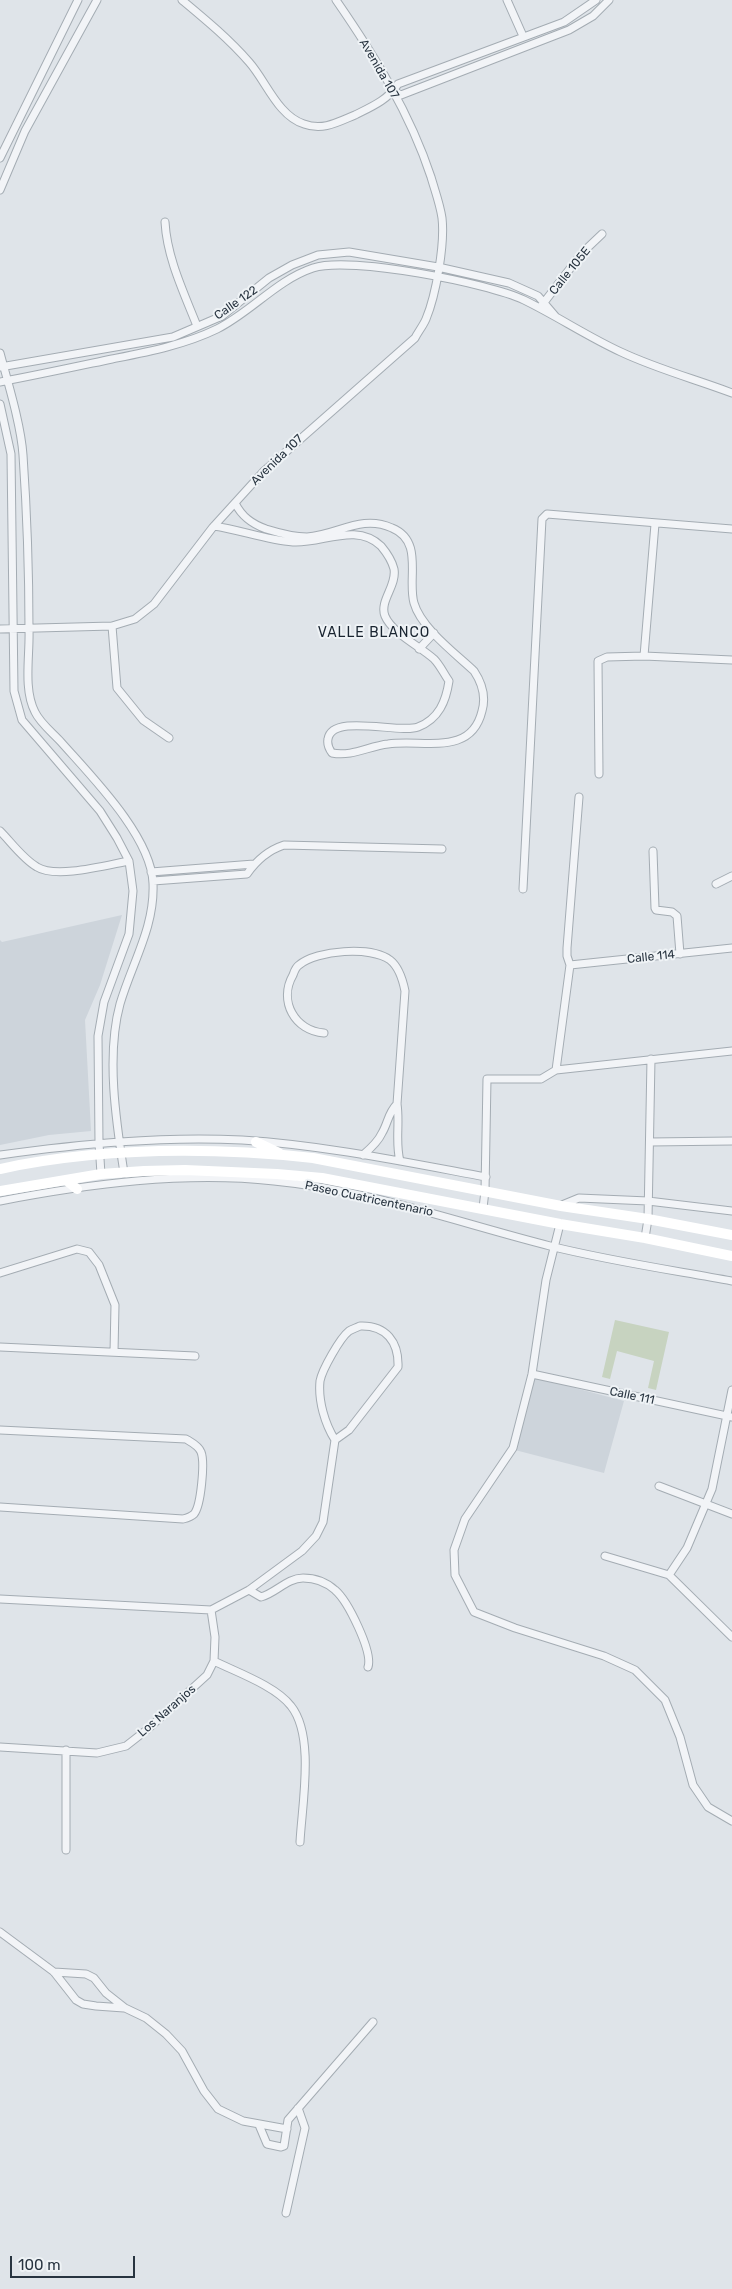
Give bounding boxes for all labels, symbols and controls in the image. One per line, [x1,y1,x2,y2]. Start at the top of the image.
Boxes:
street label: Avenida 107 [356,37,402,101]
street label: Calle 105E [546,244,594,298]
street label: Calle 122 [212,283,260,323]
street label: Avenida 107 [248,432,306,488]
district label: VALLE BLANCO [316,625,432,641]
street label: Calle 114 [626,947,676,967]
street label: Paseo Cuatricentenario [303,1178,435,1220]
street label: Calle 111 [608,1384,656,1408]
street label: Los Naranjos [135,1682,199,1740]
scale bar [12,2246,138,2278]
text: 100 m [18,2256,60,2274]

